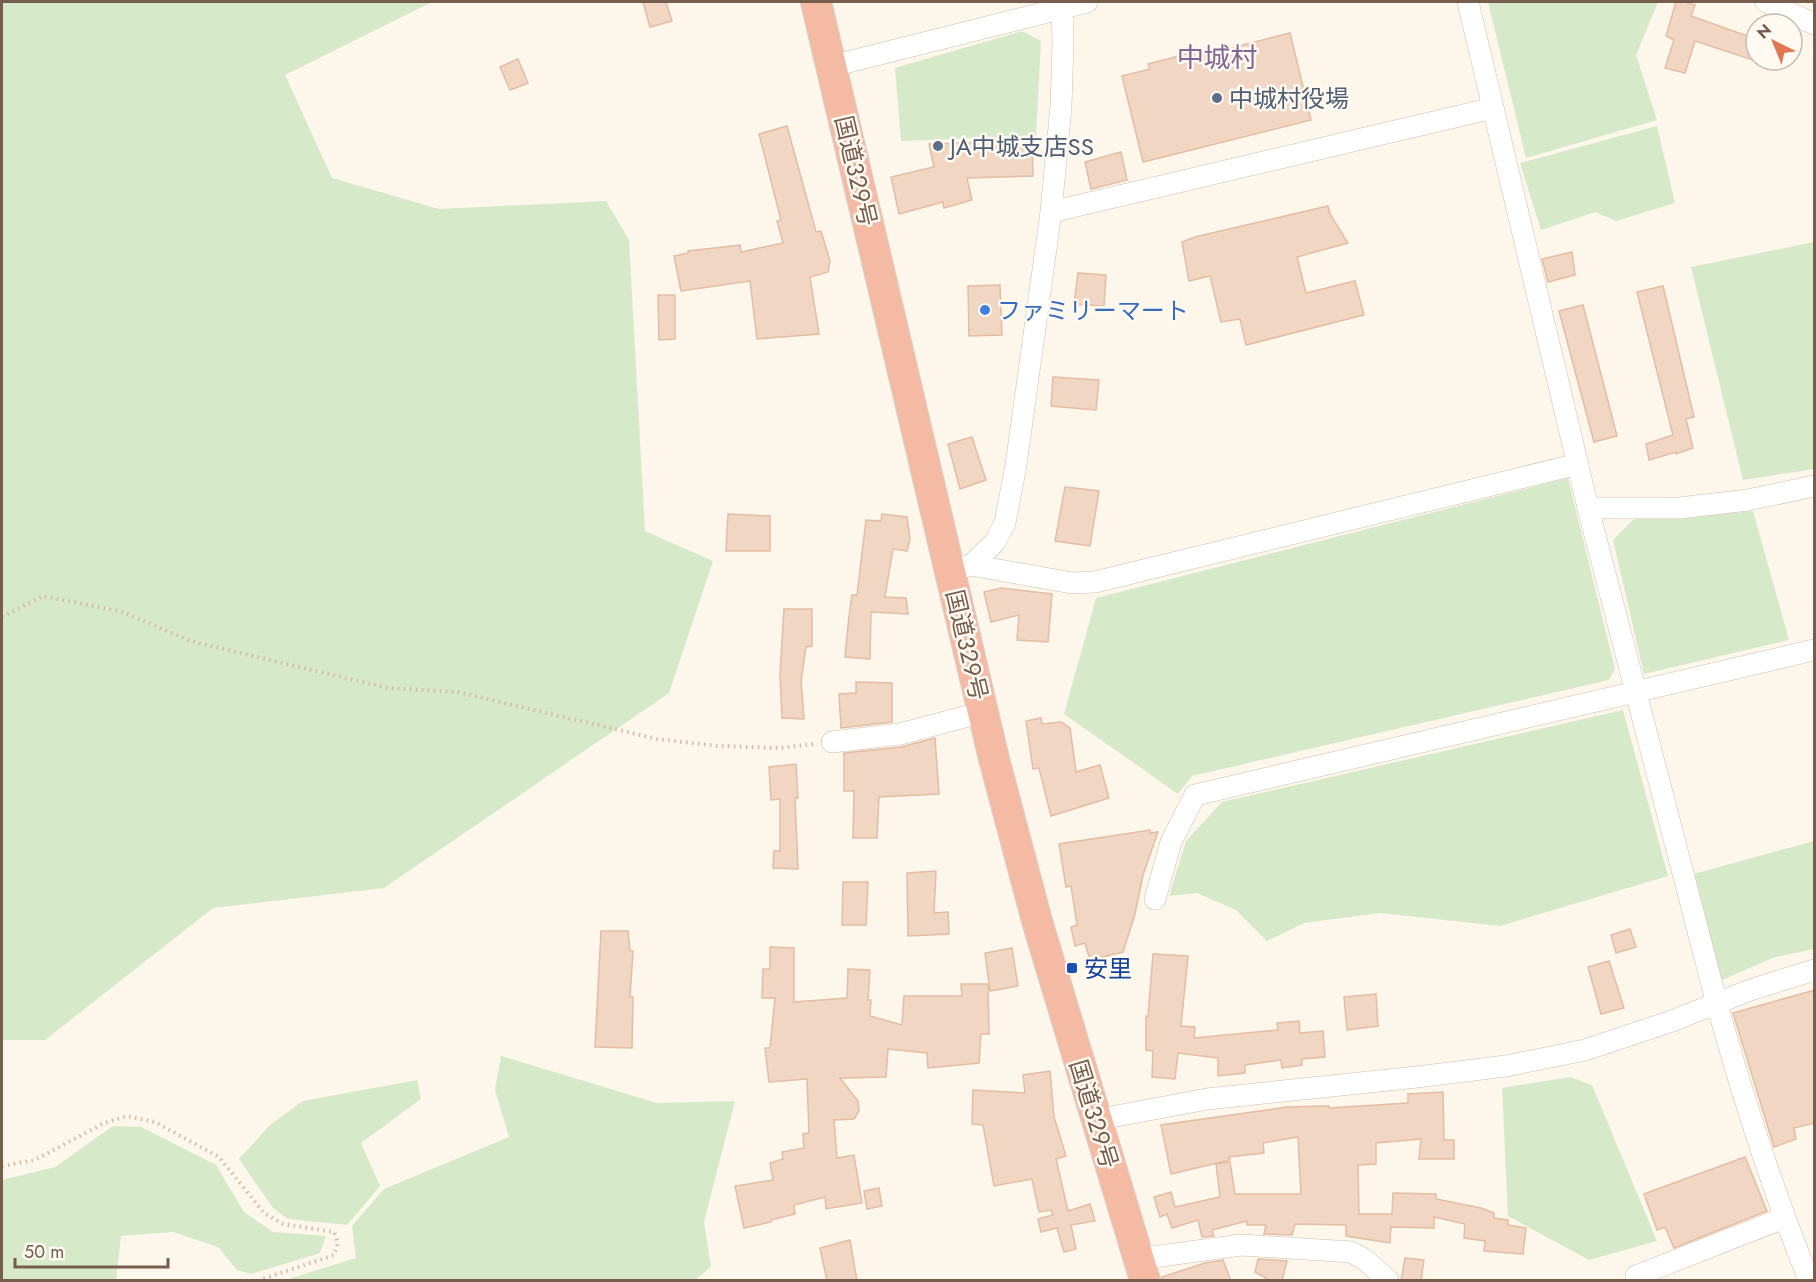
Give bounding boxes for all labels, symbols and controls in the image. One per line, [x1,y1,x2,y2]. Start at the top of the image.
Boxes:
north arrow [1744,12,1804,72]
text: N [1752,19,1777,44]
district label: 中城村 [1177,38,1258,77]
place label: 中城村役場 [1229,81,1349,116]
marker: 中城村役場 [1210,91,1224,105]
street label: 国道329号 [826,112,886,230]
place label: JA中城支店SS [947,129,1094,164]
marker: JA中城支店SS [931,139,945,153]
place label: ファミリーマート [997,293,1189,328]
marker: ファミリーマート [978,303,992,317]
street label: 国道329号 [937,586,997,704]
place label: 安里 [1084,951,1132,986]
marker: 安里 [1065,961,1079,975]
street label: 国道329号 [1061,1055,1127,1173]
scale bar [15,1231,168,1269]
text: 50 m [24,1239,64,1265]

